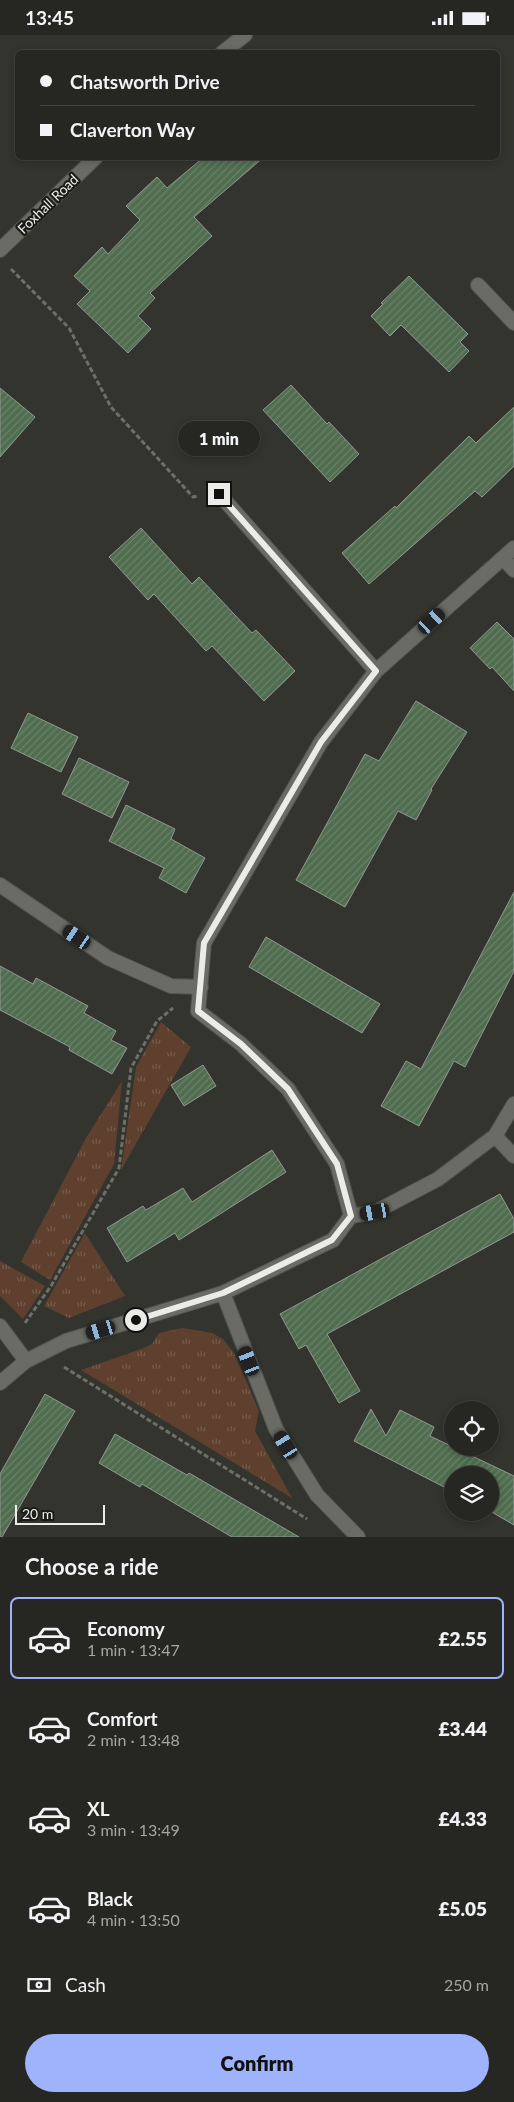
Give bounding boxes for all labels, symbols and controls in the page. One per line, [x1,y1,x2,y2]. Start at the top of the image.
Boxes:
text: 13:45 [25,6,74,29]
text: Chatsworth Drive [70,70,220,93]
text: Claverton Way [70,118,195,141]
street label: Foxhall Road [14,170,82,237]
callout: 1 min [178,421,260,457]
text: 1 min [199,429,239,448]
route end [208,483,230,505]
car [415,605,448,637]
car [60,922,93,952]
car [358,1202,391,1222]
route start [125,1309,147,1331]
car [84,1318,117,1342]
car [236,1344,261,1378]
map controls [444,1401,499,1521]
button: locate [444,1401,499,1456]
car [271,1428,300,1462]
button: layers [444,1466,499,1521]
scale bar [15,1502,105,1525]
text: 20 m [22,1505,53,1522]
text: Choose a ride [25,1553,159,1580]
icon: car [27,1616,72,1661]
text: Economy [87,1617,165,1640]
text: £2.55 [438,1627,487,1650]
text: 1 min · 13:47 [87,1640,180,1659]
icon: car [27,1706,72,1751]
text: Comfort [87,1707,158,1730]
text: £3.44 [438,1717,487,1740]
text: 2 min · 13:48 [87,1730,180,1749]
icon: car [27,1796,72,1841]
text: XL [87,1797,110,1820]
text: £4.33 [438,1807,487,1830]
text: 3 min · 13:49 [87,1820,180,1839]
icon: car [27,1886,72,1931]
text: Black [87,1887,133,1910]
text: £5.05 [438,1897,487,1920]
text: 4 min · 13:50 [87,1910,180,1929]
icon: cash [25,1971,53,1999]
text: Cash [65,1973,106,1996]
text: 250 m [444,1975,489,1994]
button: Confirm [25,2034,489,2092]

